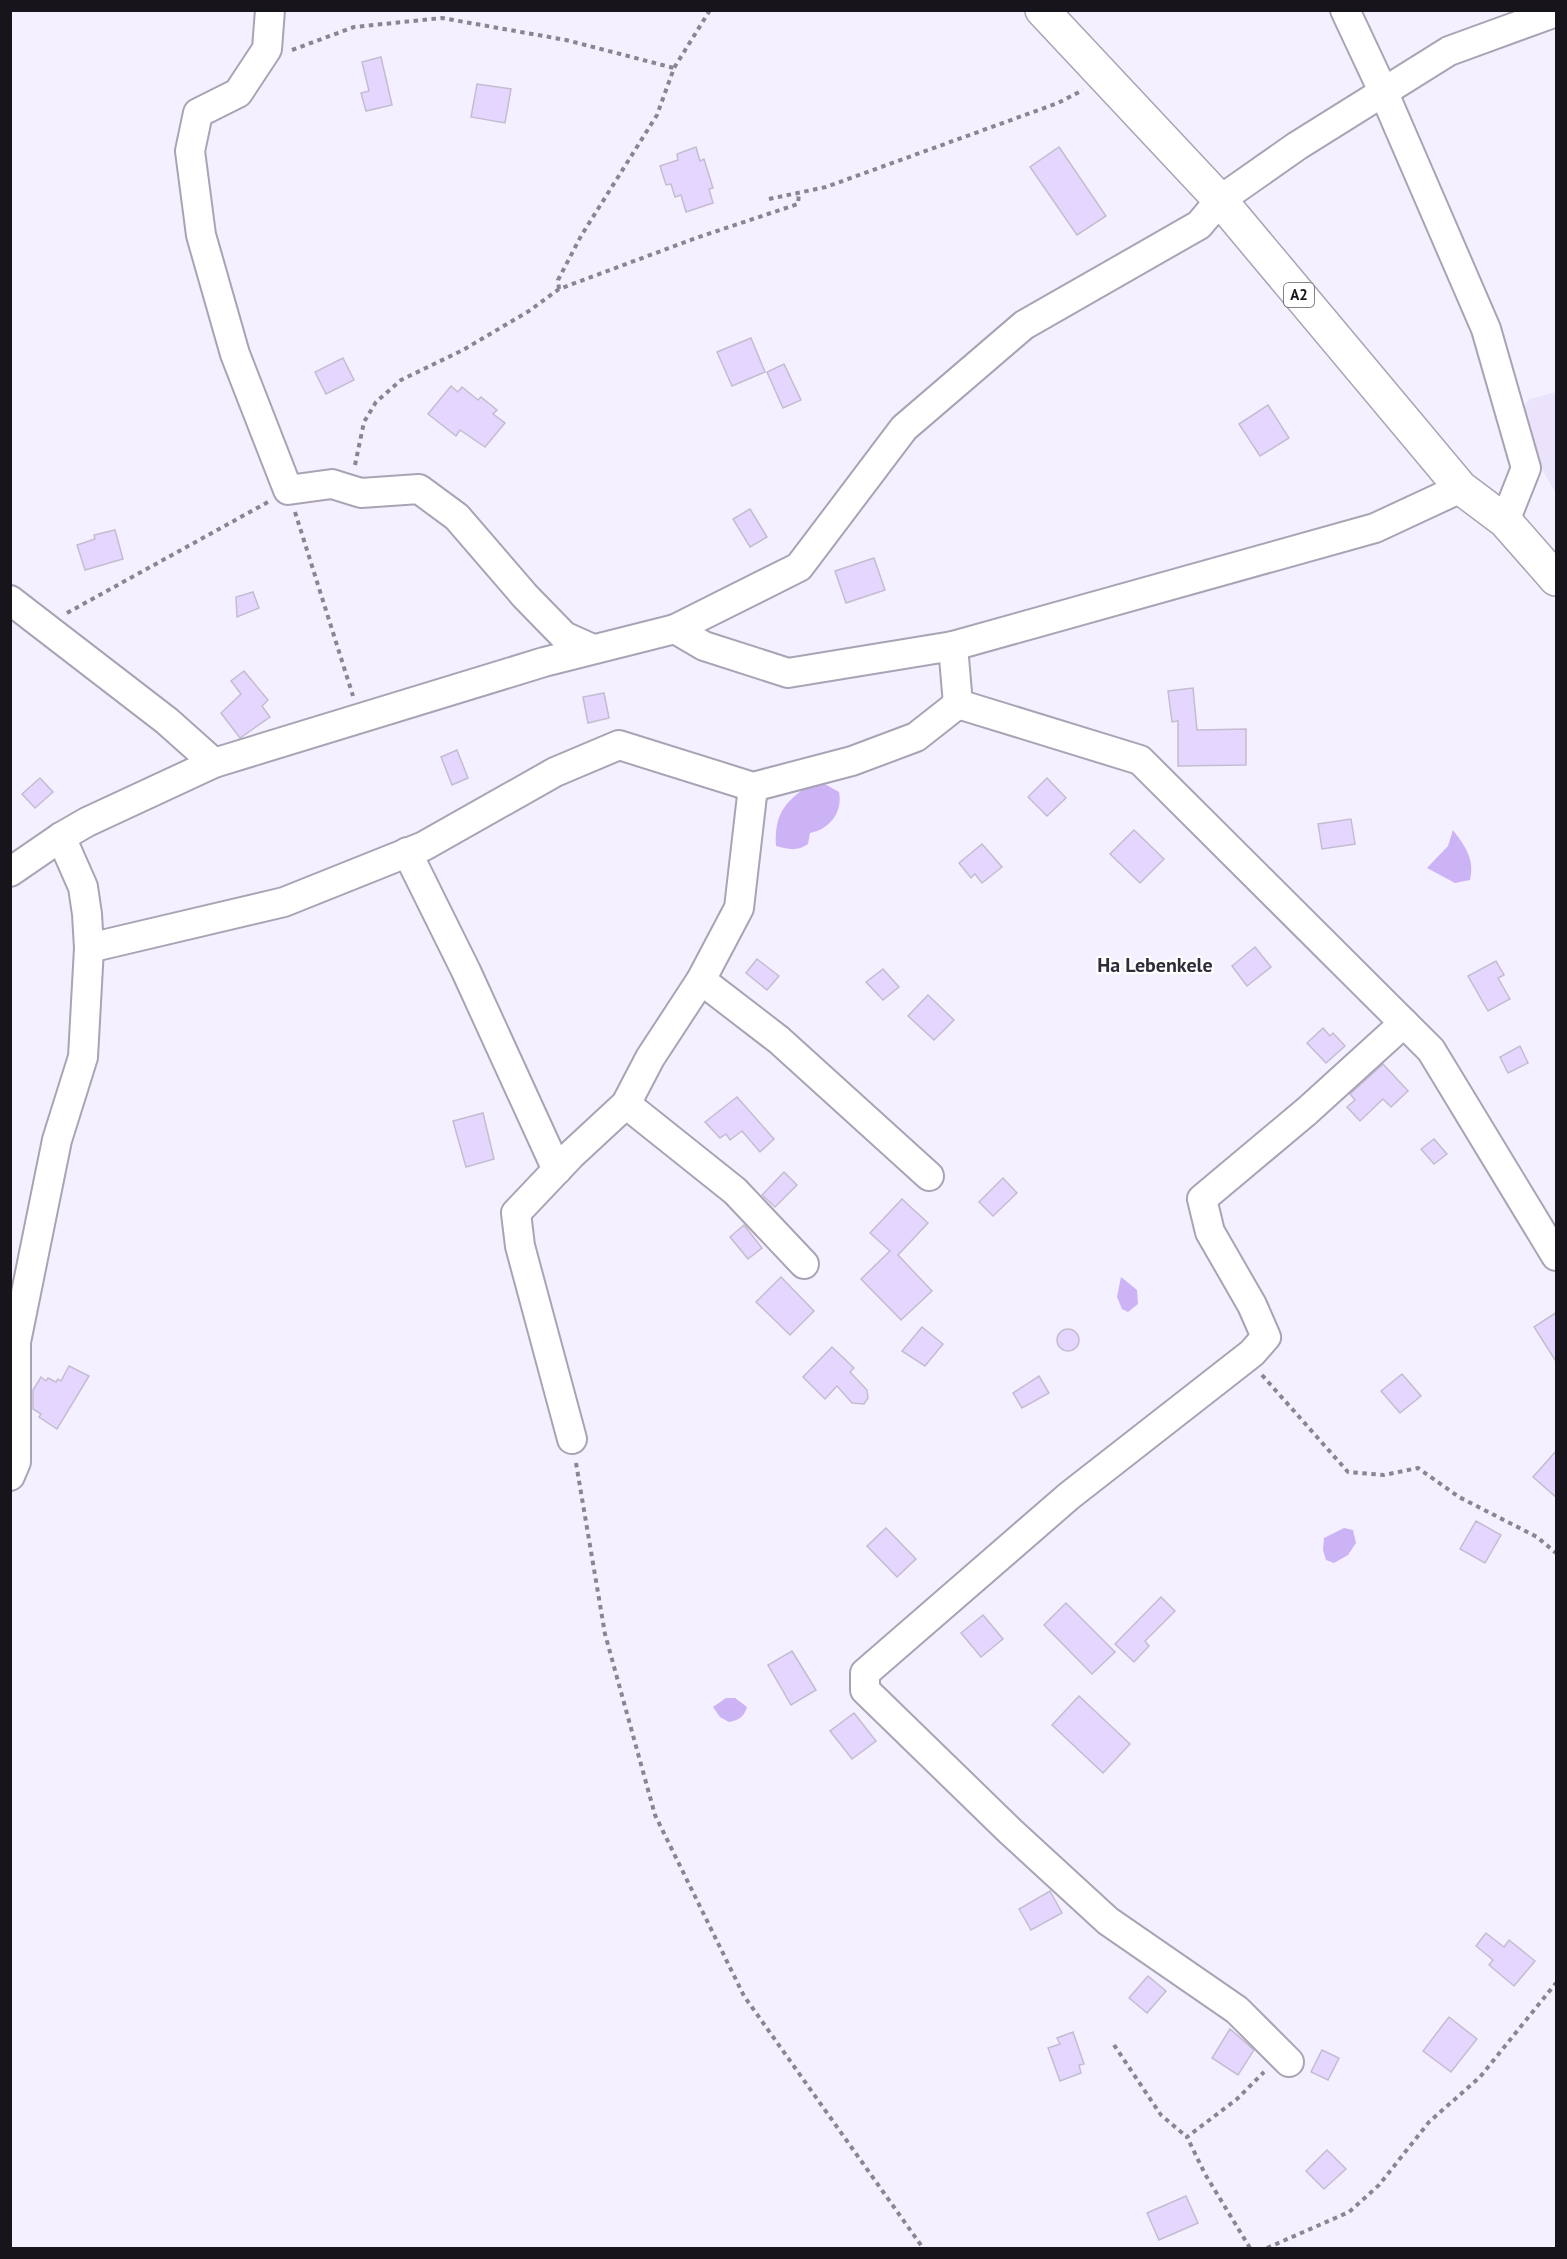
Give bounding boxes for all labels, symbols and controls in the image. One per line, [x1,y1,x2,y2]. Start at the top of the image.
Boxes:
road number: A2 [1284,283,1314,307]
district label: Ha Lebenkele [1097,952,1213,978]

